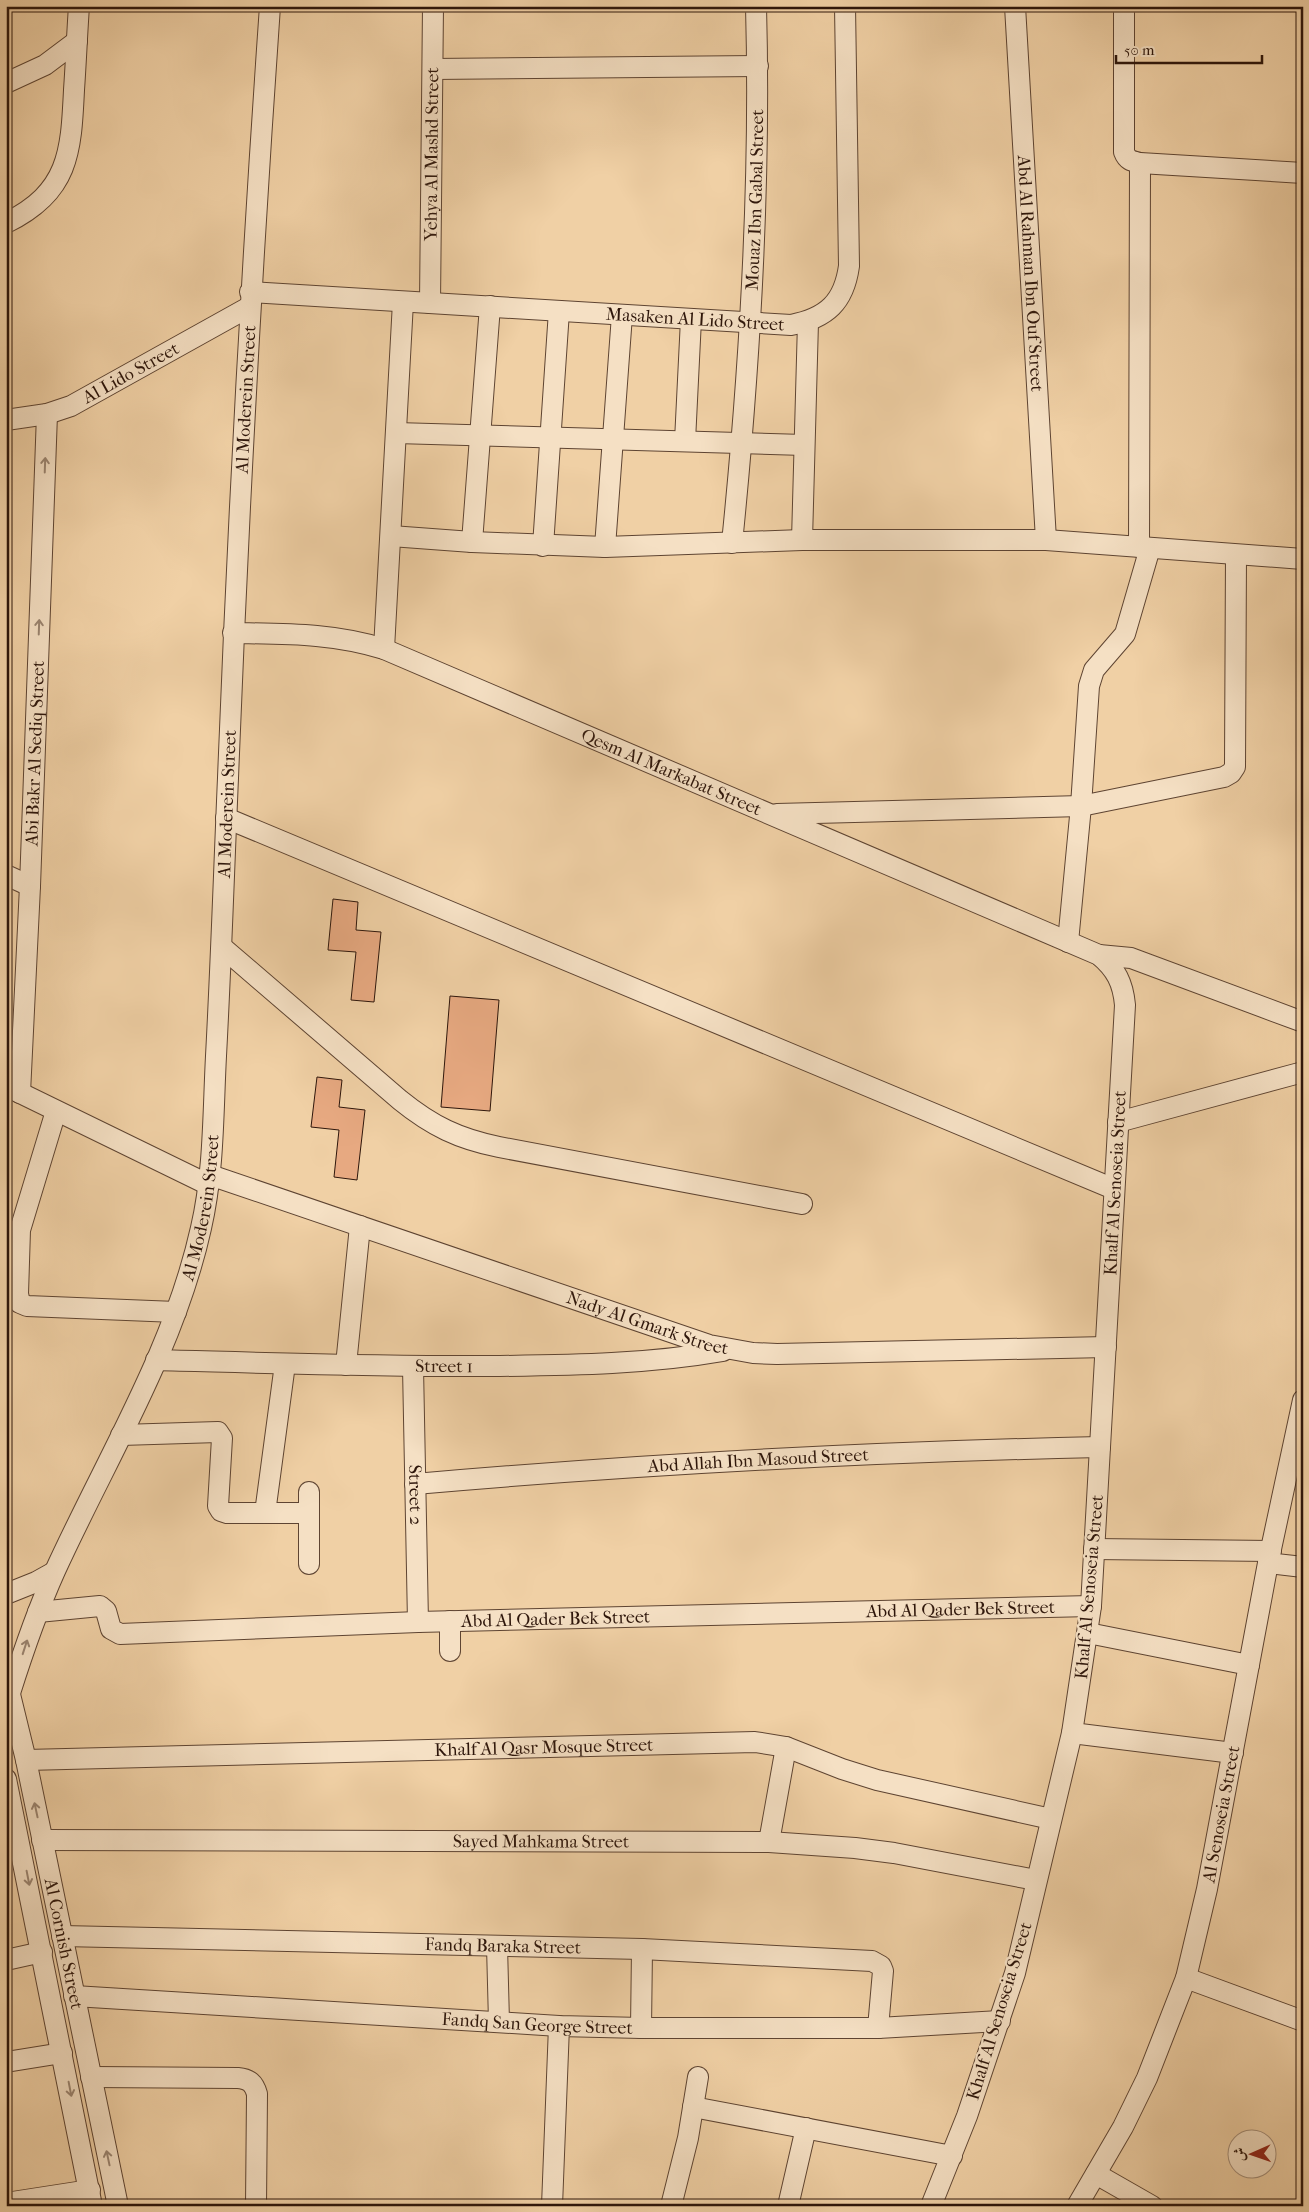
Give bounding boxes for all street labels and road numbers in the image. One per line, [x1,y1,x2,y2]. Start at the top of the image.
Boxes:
street label: Yehya Al Mashd Street [421,66,443,242]
street label: Mouaz Ibn Gabal Street [742,109,768,291]
street label: Abd Al Rahman Ibn Ouf Street [1013,154,1047,393]
street label: Masaken Al Lido Street [605,304,786,336]
street label: Al Moderein Street [232,324,261,475]
street label: Al Lido Street [78,338,183,409]
street label: Abi Bakr Al Sediq Street [21,660,49,847]
street label: Qesm Al Markabat Street [578,725,765,821]
street label: Al Moderein Street [214,729,241,879]
street label: Khalf Al Senoseia Street [1100,1090,1131,1276]
street label: Al Moderein Street [177,1133,224,1284]
street label: Nady Al Gmark Street [564,1287,731,1359]
street label: Street 1 [415,1356,473,1377]
street label: Abd Allah Ibn Masoud Street [646,1444,870,1477]
street label: Street 2 [404,1464,426,1526]
street label: Khalf Al Senoseia Street [1071,1493,1108,1680]
street label: Abd Al Qader Bek Street [865,1597,1056,1622]
street label: Abd Al Qader Bek Street [460,1606,651,1632]
street label: Khalf Al Qasr Mosque Street [434,1734,654,1761]
street label: Al Senoseia Street [1198,1743,1245,1885]
street label: Sayed Mahkama Street [453,1831,630,1853]
street label: Al Cornish Street [39,1876,87,2012]
street label: Khalf Al Senoseia Street [962,1919,1037,2103]
street label: Fandq Baraka Street [425,1934,582,1959]
street label: Fandq San George Street [441,2009,634,2039]

